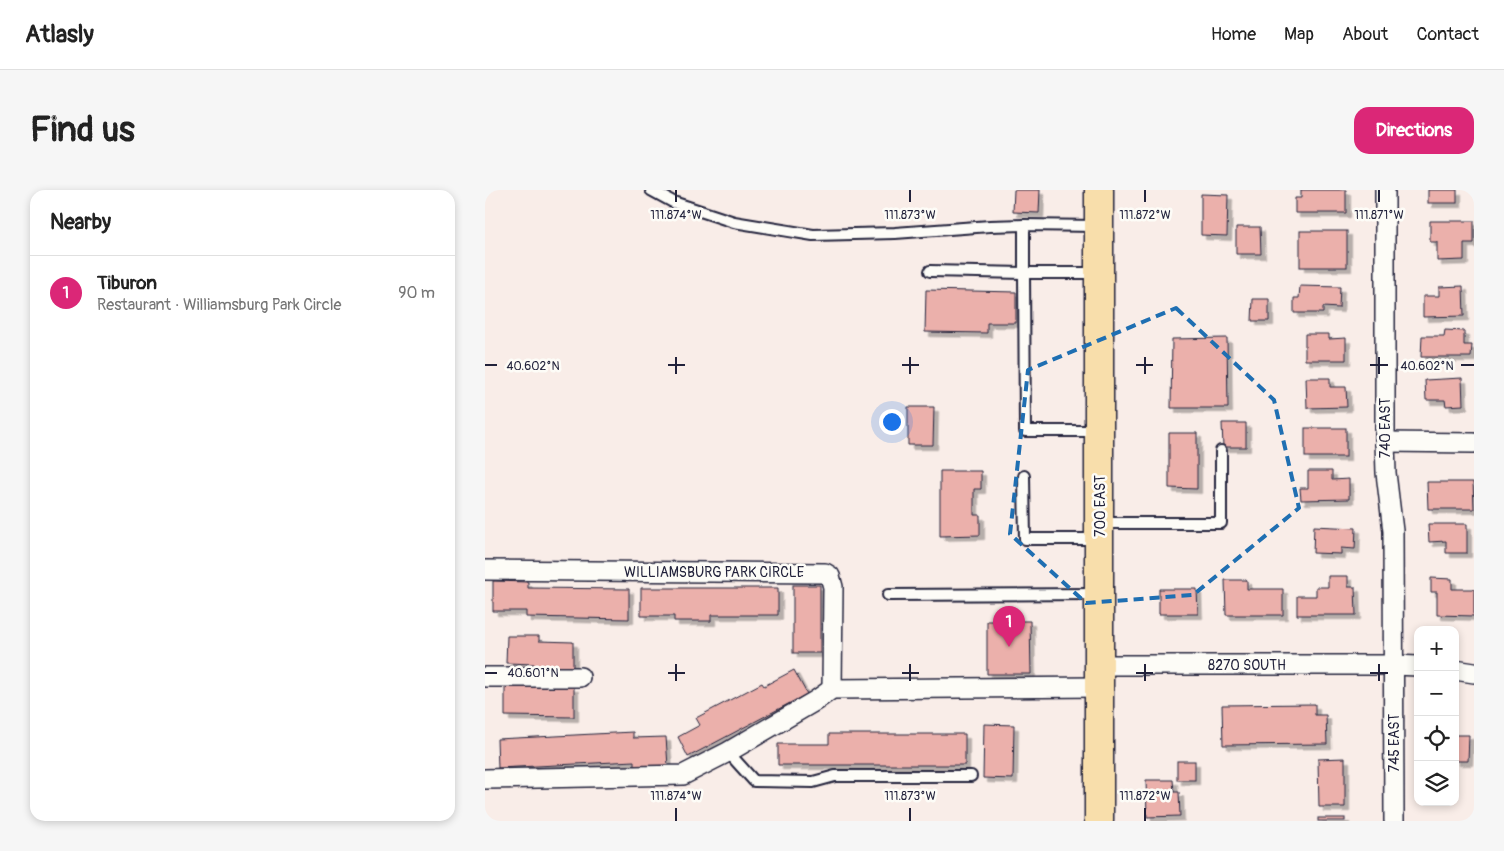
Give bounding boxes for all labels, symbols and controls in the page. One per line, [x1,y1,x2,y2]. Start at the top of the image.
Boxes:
text: Atlasly [25,20,94,49]
text: Home [1211,23,1256,46]
text: Map [1284,23,1314,46]
text: About [1342,23,1388,46]
text: Contact [1416,23,1479,46]
button: Directions [1354,107,1474,154]
text: Find us [30,108,135,152]
text: 111.874°W [650,208,702,223]
text: 111.873°W [884,208,936,223]
text: 111.872°W [1119,208,1171,223]
text: 111.871°W [1354,208,1404,223]
text: Nearby [50,209,111,236]
text: Tiburon [97,271,157,295]
text: 1 [63,283,69,303]
text: 90 m [398,283,435,303]
text: Restaurant · Williamsburg Park Circle [97,295,341,315]
text: 40.602°N [506,359,560,374]
text: 40.602°N [1400,359,1454,374]
street label: 740 EAST [1377,398,1394,458]
your location [879,409,905,435]
street label: 700 EAST [1092,475,1109,537]
street label: WILLIAMSBURG PARK CIRCLE [624,564,804,581]
pin: 1 [993,606,1025,647]
map controls [1414,626,1459,806]
button: + [1414,626,1459,671]
street label: 8270 SOUTH [1208,657,1286,674]
text: 40.601°N [507,666,559,681]
button: − [1414,671,1459,716]
street label: 745 EAST [1386,714,1403,772]
button: locate [1414,716,1459,761]
button: layers [1414,761,1459,806]
text: 111.874°W [650,789,702,804]
text: 111.873°W [884,789,936,804]
text: 111.872°W [1119,789,1171,804]

